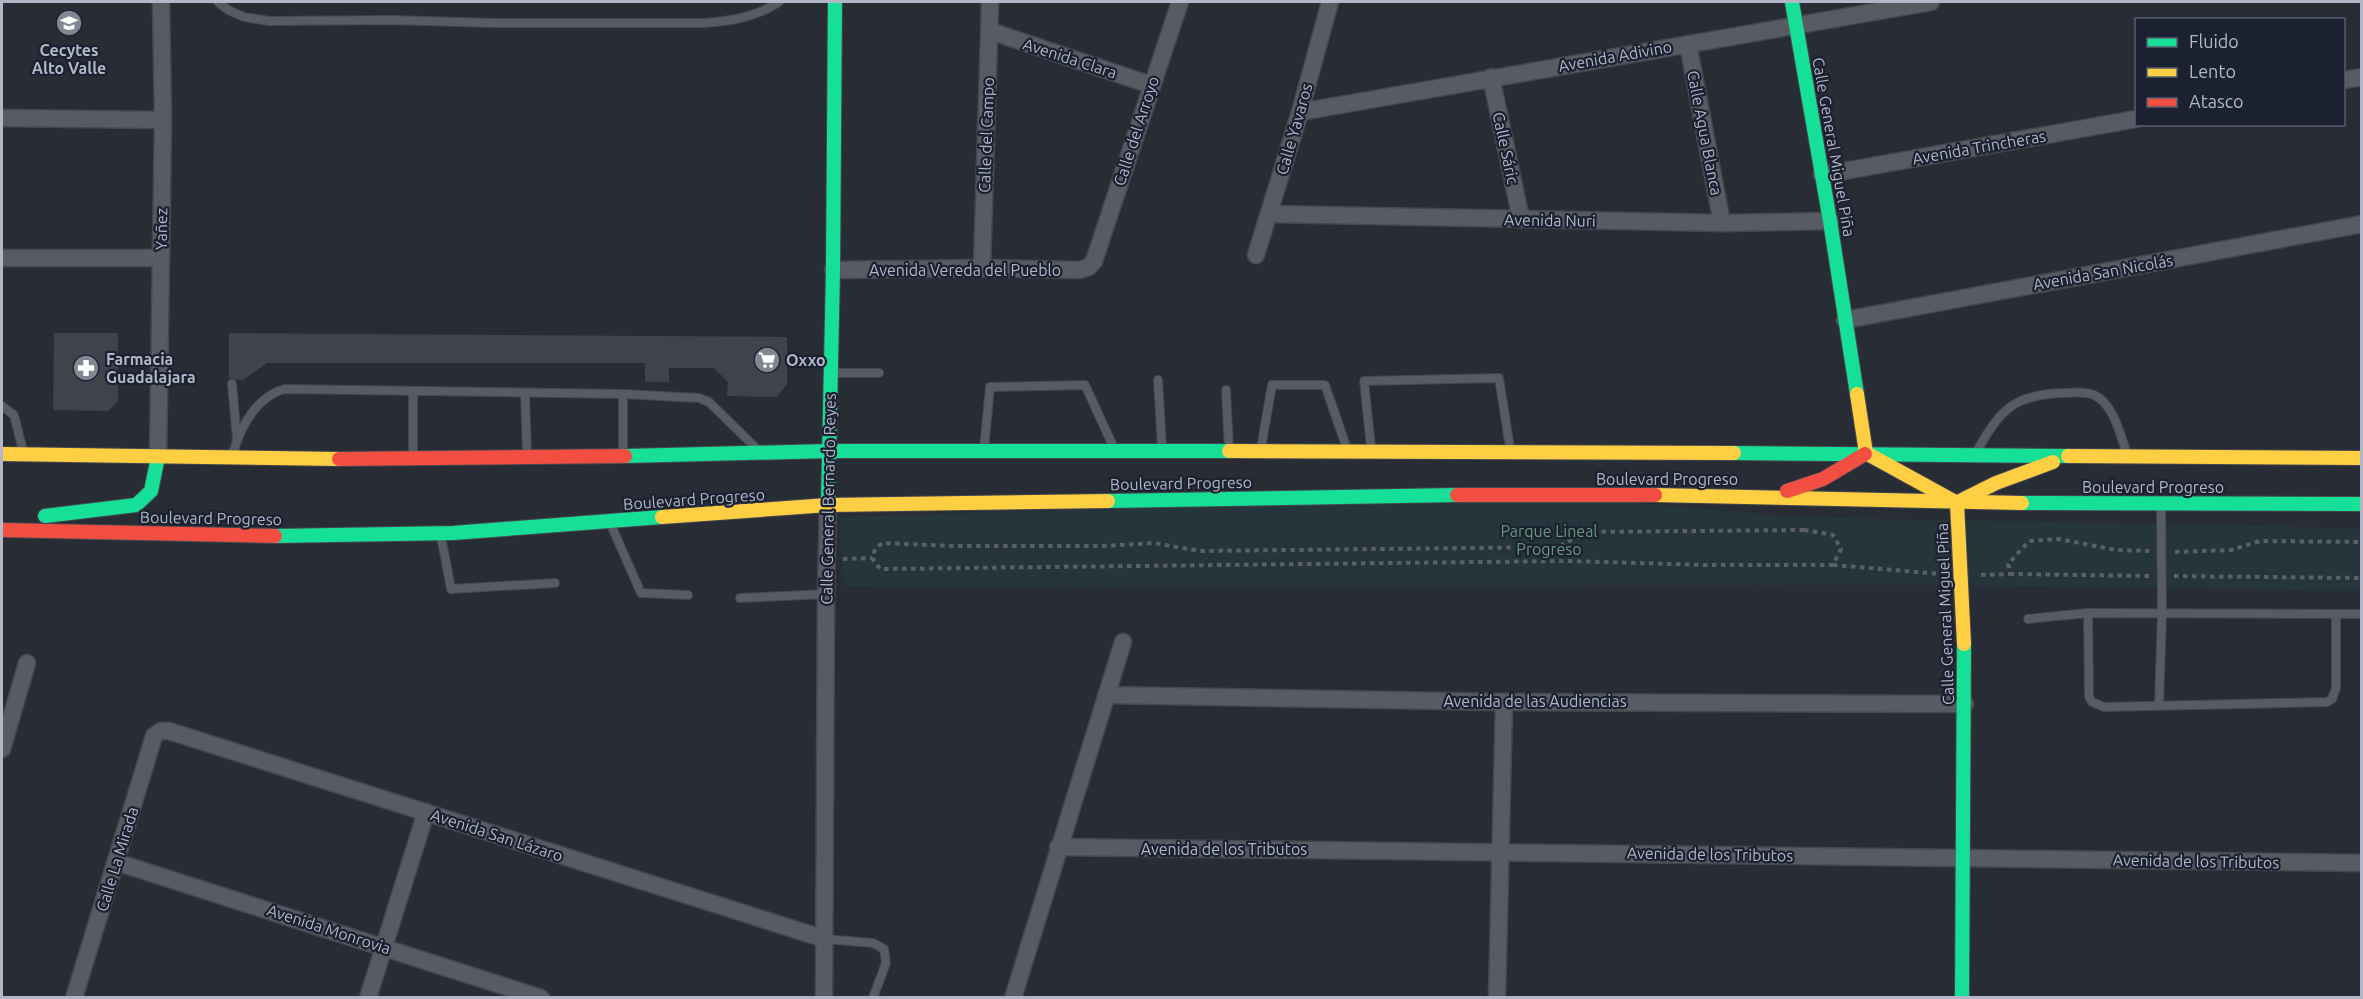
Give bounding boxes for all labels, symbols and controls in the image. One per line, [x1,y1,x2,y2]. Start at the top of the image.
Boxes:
school or university icon: Cecytes Alto Valle [54,8,84,38]
legend [2135,18,2345,126]
text: Fluido [2189,31,2239,51]
street label: Avenida Clara [1021,34,1119,82]
street label: Avenida Adivino [1557,37,1673,75]
place label: Cecytes Alto Valle [32,41,106,77]
street label: Calle General Miguel Piña [1809,56,1859,238]
text: Lento [2189,61,2236,81]
street label: Calle Agua Blanca [1684,69,1726,197]
street label: Calle del Arroyo [1110,74,1162,188]
street label: Calle del Campo [975,77,997,193]
street label: Calle Yavaros [1272,81,1316,177]
text: Atasco [2189,91,2244,111]
street label: Calle Sáric [1490,110,1523,186]
street label: Avenida Trincheras [1911,126,2047,168]
street label: Yañez [152,208,170,250]
street label: Avenida Nuri [1504,210,1596,230]
street label: Avenida San Nicolás [2032,251,2175,293]
street label: Avenida Vereda del Pueblo [869,261,1061,279]
supermarket icon: Oxxo [752,345,782,375]
place label: Farmacia Guadalajara [106,350,196,386]
place label: Oxxo [786,351,826,369]
pharmacy icon: Farmacia Guadalajara [71,353,101,383]
street label: Calle General Bernardo Reyes [817,393,839,605]
street label: Boulevard Progreso [1596,470,1738,488]
street label: Boulevard Progreso [1110,473,1252,493]
street label: Boulevard Progreso [2082,478,2224,496]
street label: Boulevard Progreso [622,485,766,513]
street label: Boulevard Progreso [140,508,282,528]
park label: Parque Lineal Progreso [1500,522,1598,558]
street label: Calle General Miguel Piña [1933,523,1957,705]
street label: Avenida de las Audiencias [1443,692,1627,710]
street label: Calle La Mirada [93,804,141,914]
street label: Avenida San Lázaro [429,805,565,865]
street label: Avenida de los Tributos [1141,840,1307,858]
street label: Avenida de los Tributos [1627,844,1793,864]
street label: Avenida de los Tributos [2113,851,2279,871]
street label: Avenida Monrovia [265,901,393,957]

